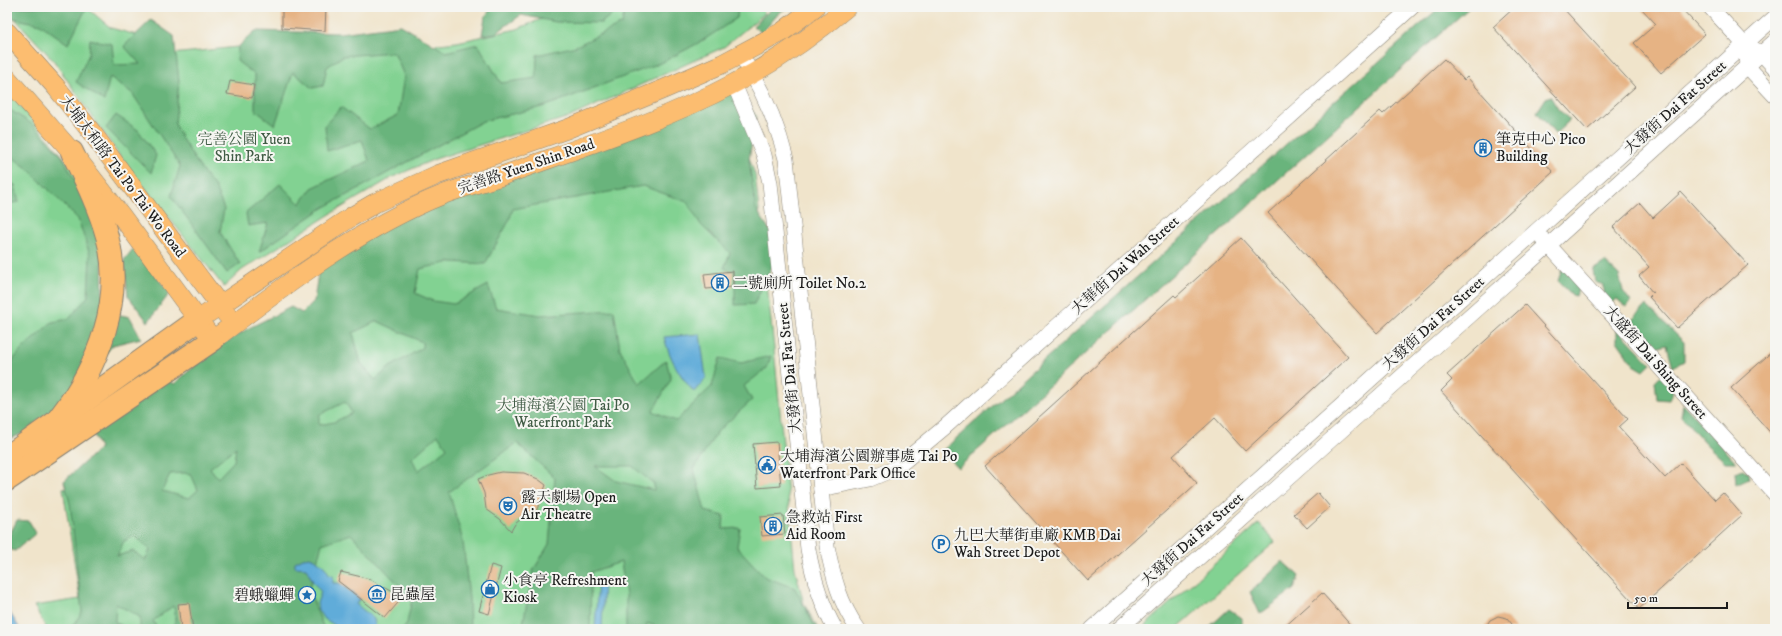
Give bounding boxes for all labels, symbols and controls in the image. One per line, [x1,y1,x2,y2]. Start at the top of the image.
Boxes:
street label: 大發街 Dai Fat Street [1620,56,1731,158]
street label: 大埔太和路 Tai Po Tai Wo Road [55,91,190,262]
park label: 完善公園 Yuen Shin Park [197,130,291,166]
place label: 筆克中心 Pico Building [1496,130,1586,166]
street label: 完善路 Yuen Shin Road [455,134,597,199]
building icon: 筆克中心 Pico Building [1473,138,1493,158]
street label: 大華街 Dai Wah Street [1067,212,1183,319]
street label: 大發街 Dai Fat Street [1378,272,1489,374]
building icon: 二號廁所 Toilet No.2 [710,273,730,293]
place label: 二號廁所 Toilet No.2 [733,274,867,293]
street label: 大發街 Dai Fat Street [773,301,806,434]
street label: 大盛街 Dai Shing Street [1600,302,1712,423]
park label: 大埔海濱公園 Tai Po Waterfront Park [497,396,629,432]
place label: 大埔海濱公園辦事處 Tai Po Waterfront Park Office [779,447,957,483]
public building icon: 大埔海濱公園辦事處 Tai Po Waterfront Park Office [757,455,777,475]
place label: 露天劇場 Open Air Theatre [521,488,617,524]
street label: 大發街 Dai Fat Street [1137,488,1248,590]
theatre icon: 露天劇場 Open Air Theatre [498,496,518,516]
place label: 急救站 First Aid Room [786,508,863,544]
building icon: 急救站 First Aid Room [763,516,783,536]
place label: 九巴大華街車廠 KMB Dai Wah Street Depot [953,526,1121,562]
parking icon: 九巴大華街車廠 KMB Dai Wah Street Depot [931,534,951,554]
place label: 小食亭 Refreshment Kiosk [503,571,627,607]
shop icon: 小食亭 Refreshment Kiosk [480,579,500,599]
museum icon: 昆蟲屋 [367,584,387,604]
scale bar [1628,584,1727,610]
place icon: 碧蛾蠟蟬 [297,585,317,605]
place label: 昆蟲屋 [390,585,435,604]
place label: 碧蛾蠟蟬 [234,586,294,605]
text: 50 m [1634,591,1658,606]

